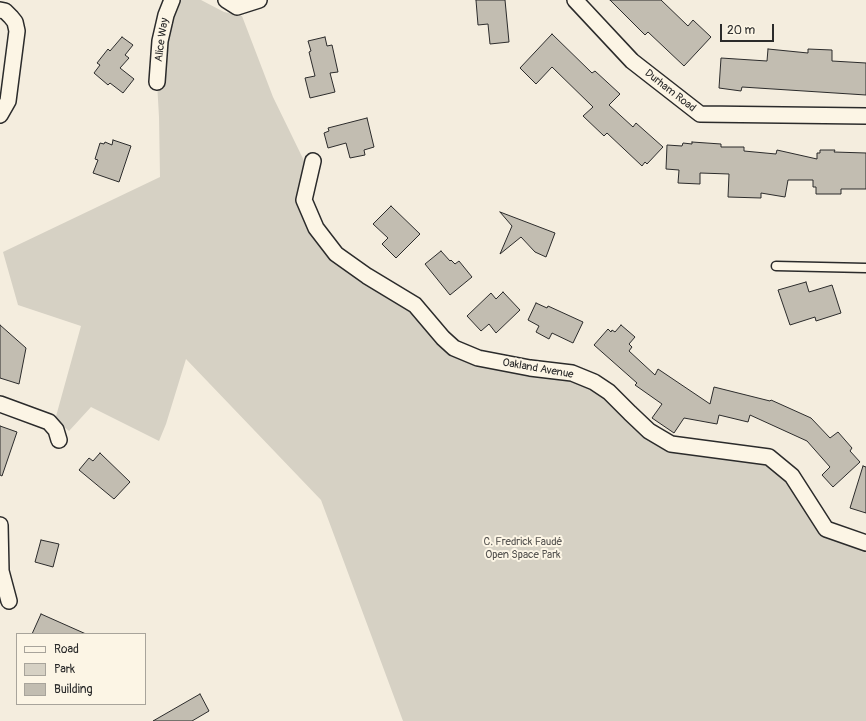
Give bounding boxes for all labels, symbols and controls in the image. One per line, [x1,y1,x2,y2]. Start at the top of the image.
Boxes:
scale bar [722,16,776,42]
street label: Alice Way [152,17,172,63]
text: 20 m [727,23,755,38]
street label: Durham Road [642,67,698,115]
street label: Oakland Avenue [501,356,575,382]
park label: C. Fredrick Faudé Open Space Park [484,535,562,561]
legend [16,633,146,705]
text: Road [54,642,79,657]
text: Park [54,662,75,677]
text: Building [54,682,93,697]

